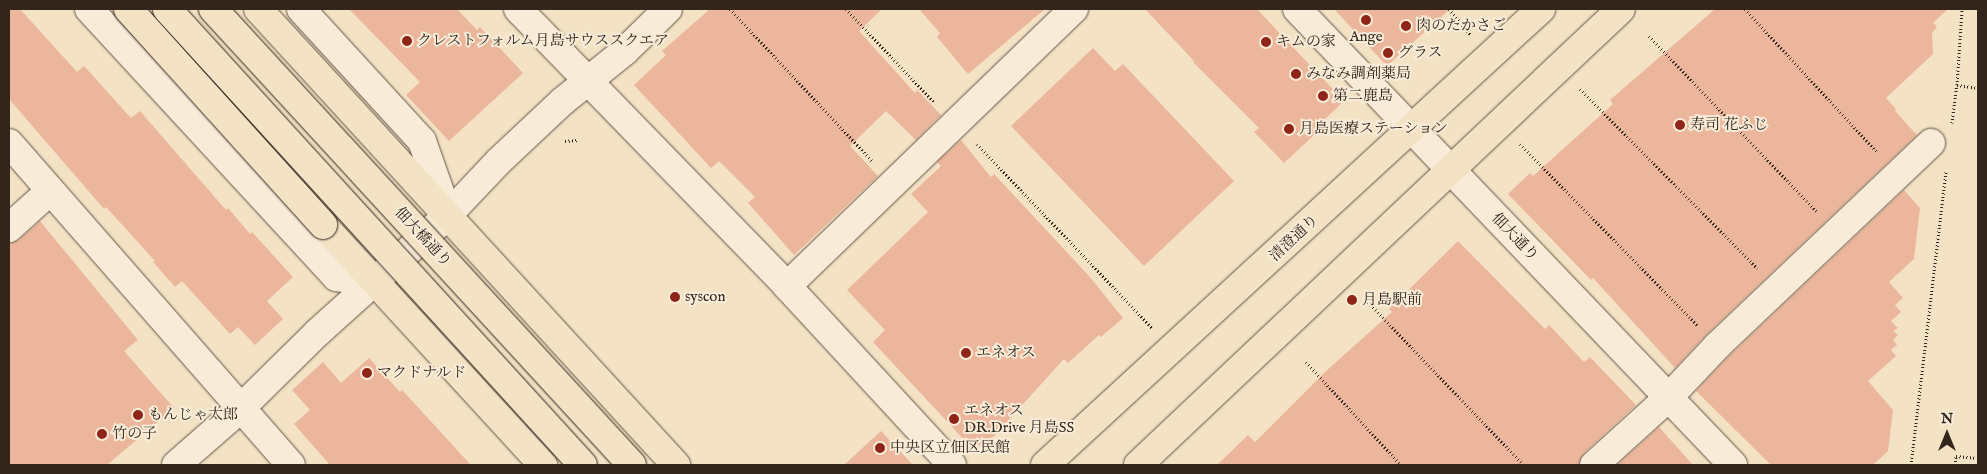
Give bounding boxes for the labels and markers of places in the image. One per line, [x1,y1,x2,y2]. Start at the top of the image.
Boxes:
marker: Ange [1360,14,1372,26]
place label: 肉のたかさご [1416,17,1506,35]
marker: 肉のたかさご [1400,20,1412,32]
place label: Ange [1349,28,1383,46]
place label: クレストフォルム月島サウススクエア [417,32,672,50]
place label: キムの家 [1276,33,1336,51]
marker: クレストフォルム月島サウススクエア [401,35,413,47]
marker: キムの家 [1260,36,1272,48]
place label: グラス [1398,44,1443,62]
marker: グラス [1382,47,1394,59]
place label: みなみ調剤薬局 [1306,65,1411,83]
marker: みなみ調剤薬局 [1290,68,1302,80]
place label: 第二鹿島 [1333,87,1393,105]
marker: 第二鹿島 [1317,90,1329,102]
place label: 寿司 花ふじ [1690,116,1768,134]
marker: 寿司 花ふじ [1674,119,1686,131]
place label: 月島医療ステーション [1299,120,1449,138]
marker: 月島医療ステーション [1283,123,1295,135]
place label: syscon [685,288,725,306]
marker: syscon [669,291,681,303]
place label: 月島駅前 [1362,291,1422,309]
marker: 月島駅前 [1346,294,1358,306]
place label: エネオス [976,344,1036,362]
marker: エネオス [960,347,972,359]
place label: マクドナルド [377,364,467,382]
marker: マクドナルド [361,367,373,379]
place label: エネオス DR.Drive 月島SS [964,401,1074,436]
place label: もんじゃ太郎 [148,406,238,424]
marker: もんじゃ太郎 [132,409,144,421]
marker: エネオス DR.Drive 月島SS [948,413,960,425]
place label: 竹の子 [112,425,157,443]
marker: 竹の子 [96,428,108,440]
place label: 中央区立佃区民館 [890,439,1010,457]
marker: 中央区立佃区民館 [874,442,886,454]

